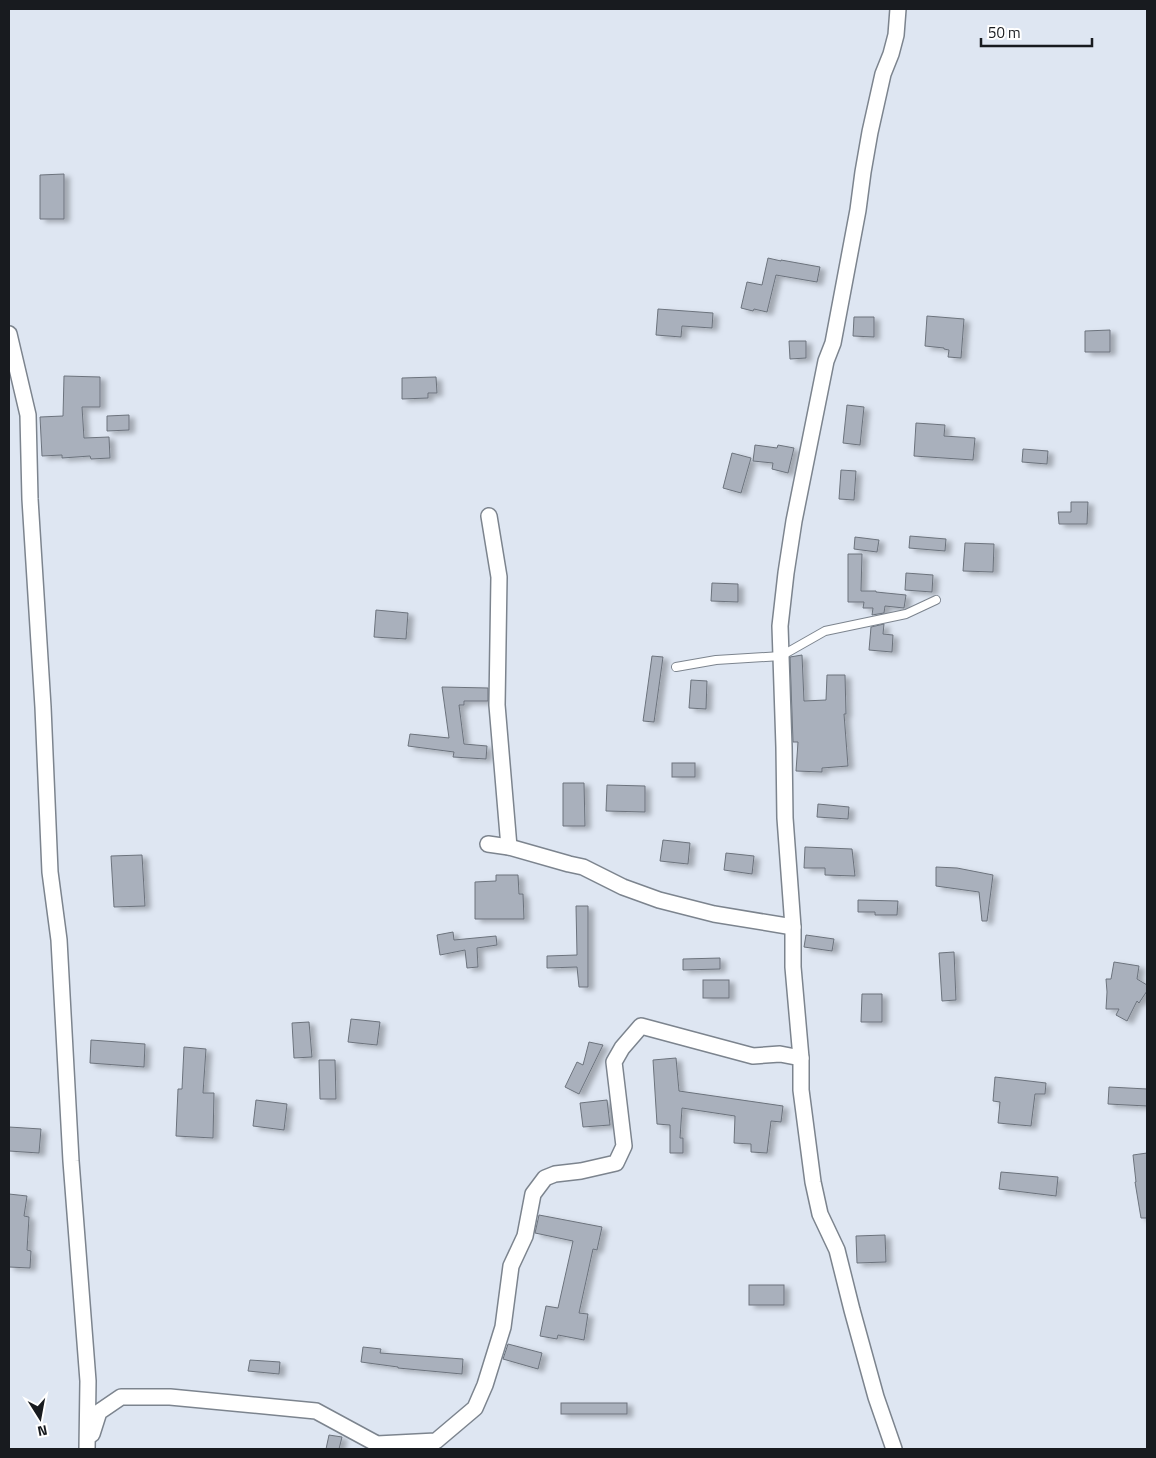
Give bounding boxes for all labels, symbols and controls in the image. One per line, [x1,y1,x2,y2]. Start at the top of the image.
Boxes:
scale bar [981,15,1092,47]
text: 50 m [988,21,1021,44]
north arrow [15,1393,65,1443]
text: N [36,1420,49,1442]

